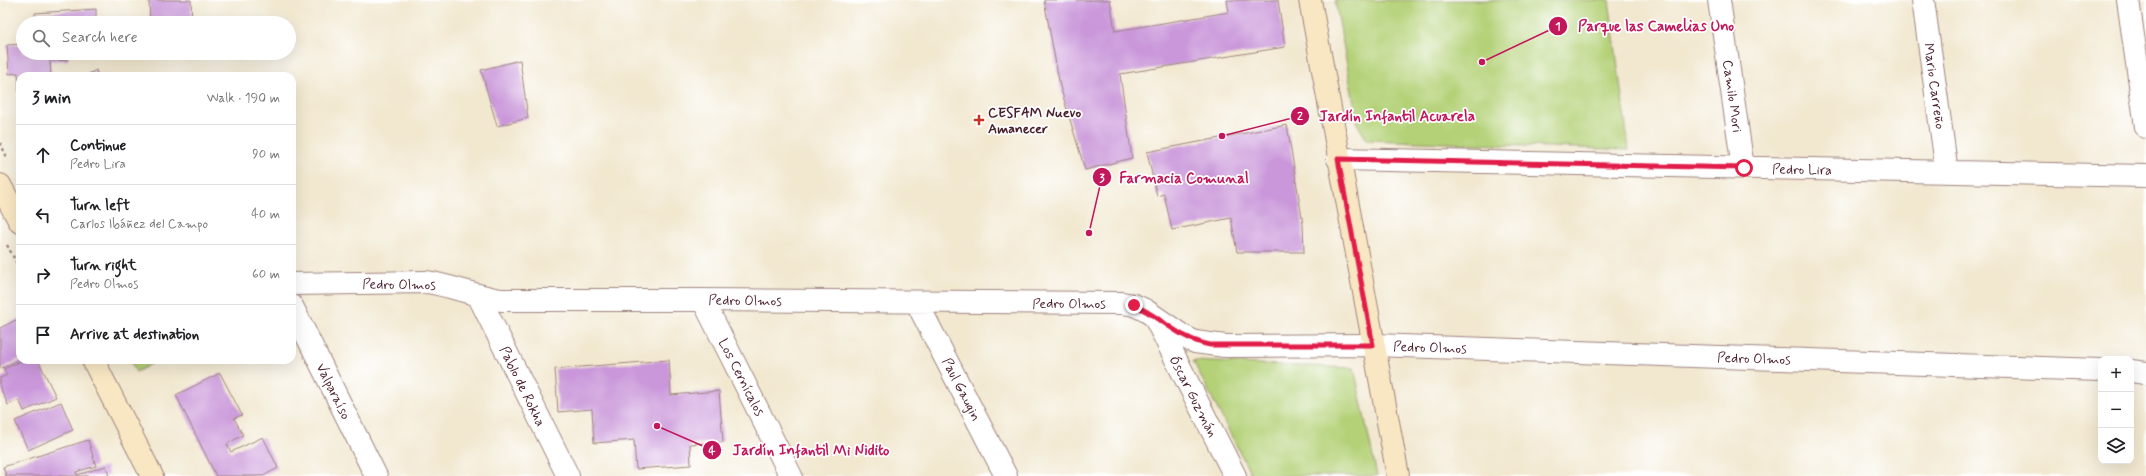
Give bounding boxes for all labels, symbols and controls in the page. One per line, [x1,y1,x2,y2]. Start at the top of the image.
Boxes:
callout: Parque las Camelias Uno [1548,13,1744,40]
search box [16,16,296,60]
text: Parque las Camelias Uno [1578,17,1734,37]
text: 1 [1555,19,1561,35]
icon: search [30,27,52,49]
text: Search here [62,28,138,48]
street label: Mario Carreño [1919,42,1949,130]
street label: Camilo Mori [1718,59,1746,134]
text: 3 min [32,87,71,109]
text: Walk · 190 m [207,90,280,107]
callout: Jardín Infantil Acuarela [1290,102,1483,129]
place label: CESFAM Nuevo Amanecer [988,104,1081,138]
text: Jardín Infantil Acuarela [1319,107,1475,127]
text: 2 [1297,109,1303,125]
marker: CESFAM Nuevo Amanecer [973,114,985,126]
text: Continue [70,136,126,156]
icon: ahead [32,144,54,166]
text: 90 m [252,146,280,163]
text: Pedro Lira [70,156,126,173]
route start [1735,159,1753,177]
street label: Pedro Lira [1772,160,1832,180]
callout: Farmacia Comunal [1092,164,1256,191]
text: Farmacia Comunal [1119,169,1249,189]
text: 3 [1099,171,1105,187]
text: Turn left [70,196,130,216]
icon: left [32,204,54,226]
text: 40 m [251,206,280,223]
text: Carlos Ibáñez del Campo [70,216,208,233]
text: Turn right [70,256,137,276]
icon: right [32,264,54,286]
text: 60 m [252,266,280,283]
street label: Pedro Olmos [362,275,436,295]
text: Pedro Olmos [70,276,138,293]
street label: Pedro Olmos [708,291,782,311]
street label: Pedro Olmos [1032,295,1106,313]
route end [1125,296,1143,314]
icon: arrive [32,324,54,346]
text: Arrive at destination [70,325,199,345]
street label: Los Cernícalos [714,336,769,420]
street label: Pedro Olmos [1393,338,1467,358]
street label: Pablo de Rokha [495,343,549,430]
street label: Pedro Olmos [1717,349,1791,369]
street label: Óscar Guzmán [1165,352,1221,440]
street label: Paul Gaugin [937,355,985,424]
map controls [2098,356,2134,464]
button: + [2098,356,2134,392]
street label: Valparaíso [312,360,355,423]
button: − [2098,392,2134,428]
button: layers [2098,428,2134,464]
callout: Jardín Infantil Mi Nidito [702,436,899,463]
text: Jardín Infantil Mi Nidito [732,441,890,461]
text: 4 [709,443,716,459]

